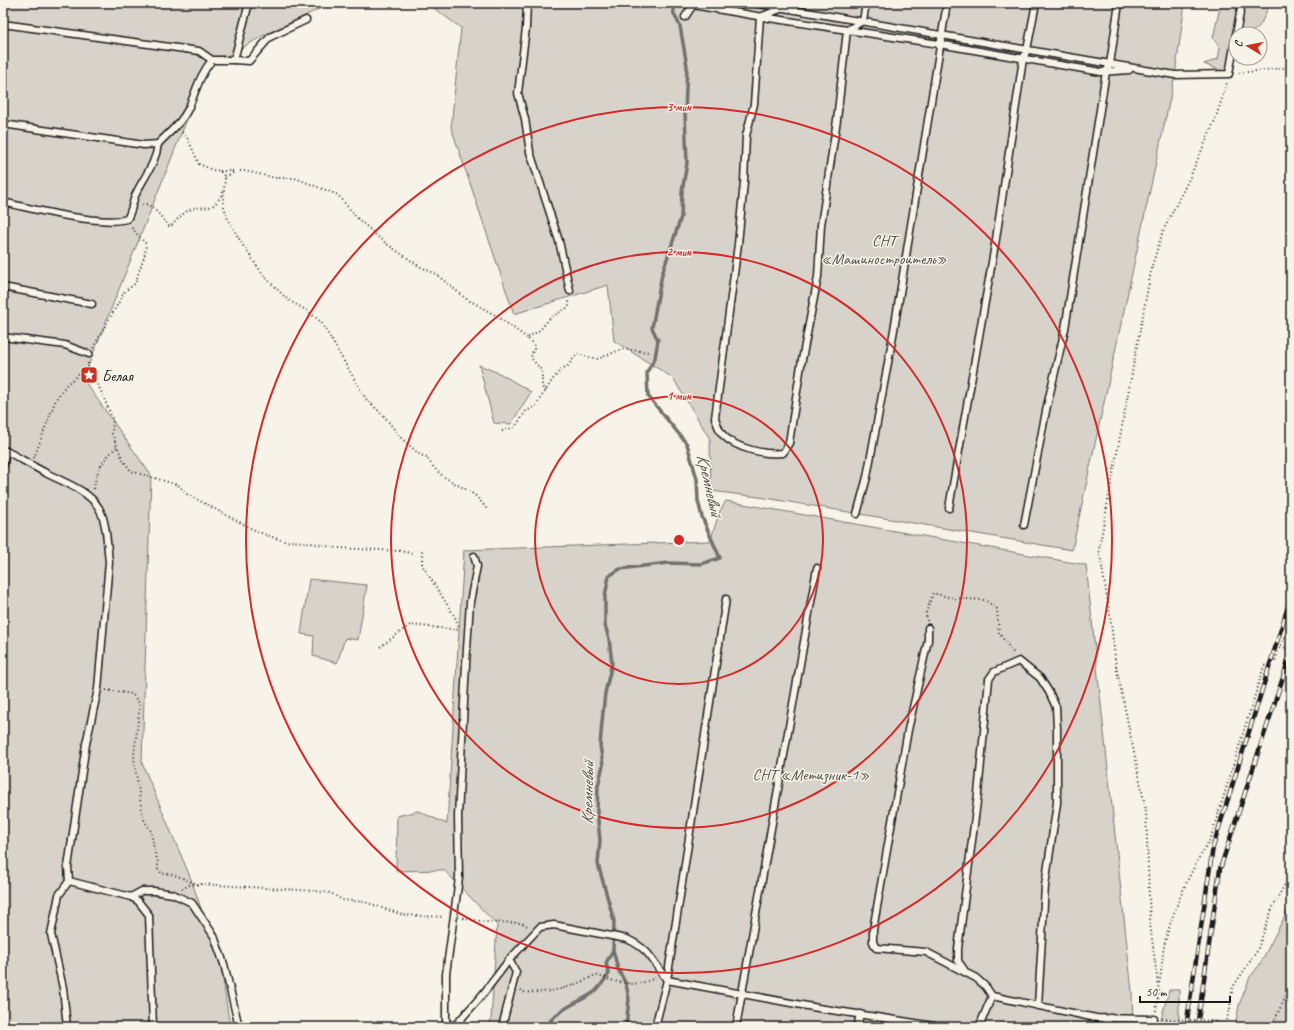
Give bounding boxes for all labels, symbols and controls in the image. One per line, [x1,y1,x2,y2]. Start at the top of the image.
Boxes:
north arrow [1228,26,1268,66]
text: С [1231,39,1246,48]
text: 3 мин [667,99,692,115]
park label: СНТ «Машиностроитель» [821,231,947,269]
text: 2 мин [667,244,692,260]
place icon: Белая [79,365,99,385]
place label: Белая [102,366,134,386]
text: 1 мин [667,388,692,404]
water label: Кремневый [692,452,728,522]
centre of rings [672,533,686,547]
water label: Кремневый [576,757,599,825]
park label: СНТ «Метизник-1» [752,765,870,785]
scale bar [1140,978,1230,1004]
text: 50 m [1146,984,1168,1000]

